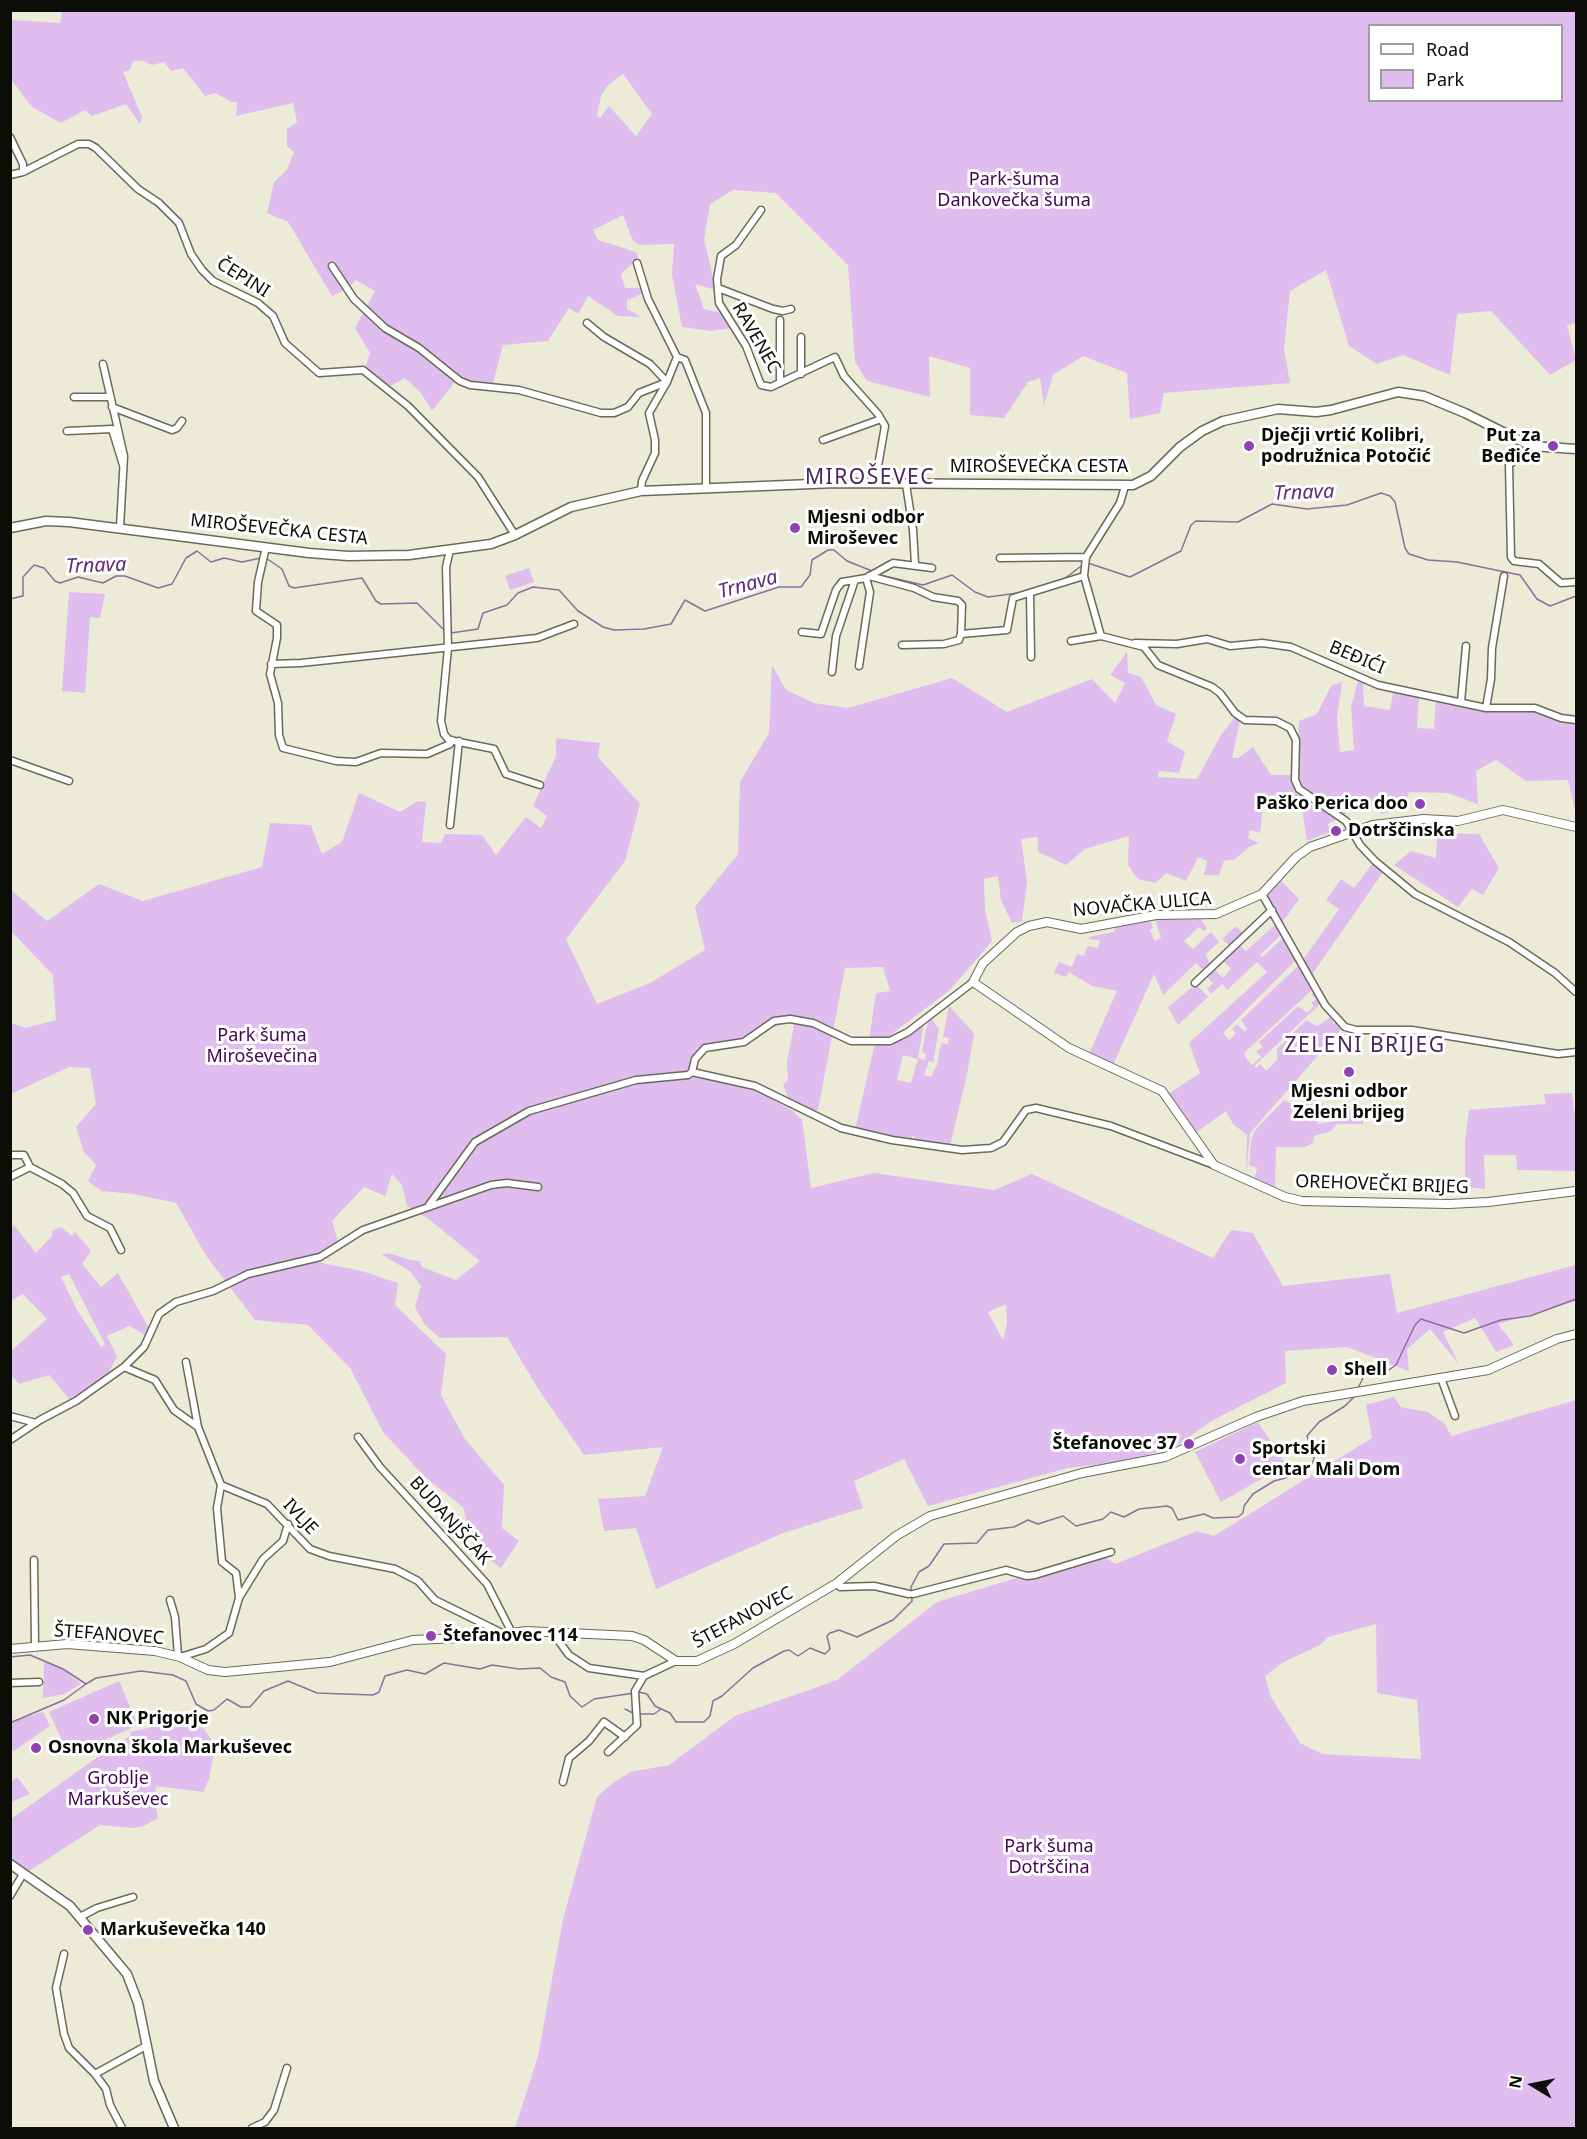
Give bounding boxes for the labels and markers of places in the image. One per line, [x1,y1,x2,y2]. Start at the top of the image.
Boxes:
place label: Dječji vrtić Kolibri, podružnica Potočić [1261,425,1431,468]
place label: Put za Beđiće [1481,425,1541,468]
marker: Dječji vrtić Kolibri, podružnica Potočić [1242,439,1256,453]
marker: Put za Beđiće [1546,439,1560,453]
place label: Mjesni odbor Miroševec [807,507,924,550]
marker: Mjesni odbor Miroševec [788,521,802,535]
place label: Paško Perica doo [1256,793,1408,815]
marker: Paško Perica doo [1413,797,1427,811]
place label: Dotrščinska [1348,820,1455,842]
marker: Dotrščinska [1329,824,1343,838]
marker: Mjesni odbor Zeleni brijeg [1342,1065,1356,1079]
place label: Mjesni odbor Zeleni brijeg [1290,1081,1408,1124]
place label: Shell [1344,1359,1387,1381]
marker: Shell [1325,1363,1339,1377]
place label: Štefanovec 37 [1053,1433,1177,1455]
marker: Štefanovec 37 [1182,1437,1196,1451]
place label: Sportski centar Mali Dom [1252,1438,1400,1480]
marker: Sportski centar Mali Dom [1233,1452,1247,1466]
place label: Štefanovec 114 [443,1625,578,1647]
marker: Štefanovec 114 [424,1629,438,1643]
place label: NK Prigorje [106,1708,209,1730]
marker: NK Prigorje [87,1712,101,1726]
place label: Osnovna škola Markuševec [48,1737,292,1759]
marker: Osnovna škola Markuševec [29,1741,43,1755]
place label: Markuševečka 140 [100,1919,266,1941]
marker: Markuševečka 140 [81,1923,95,1937]

